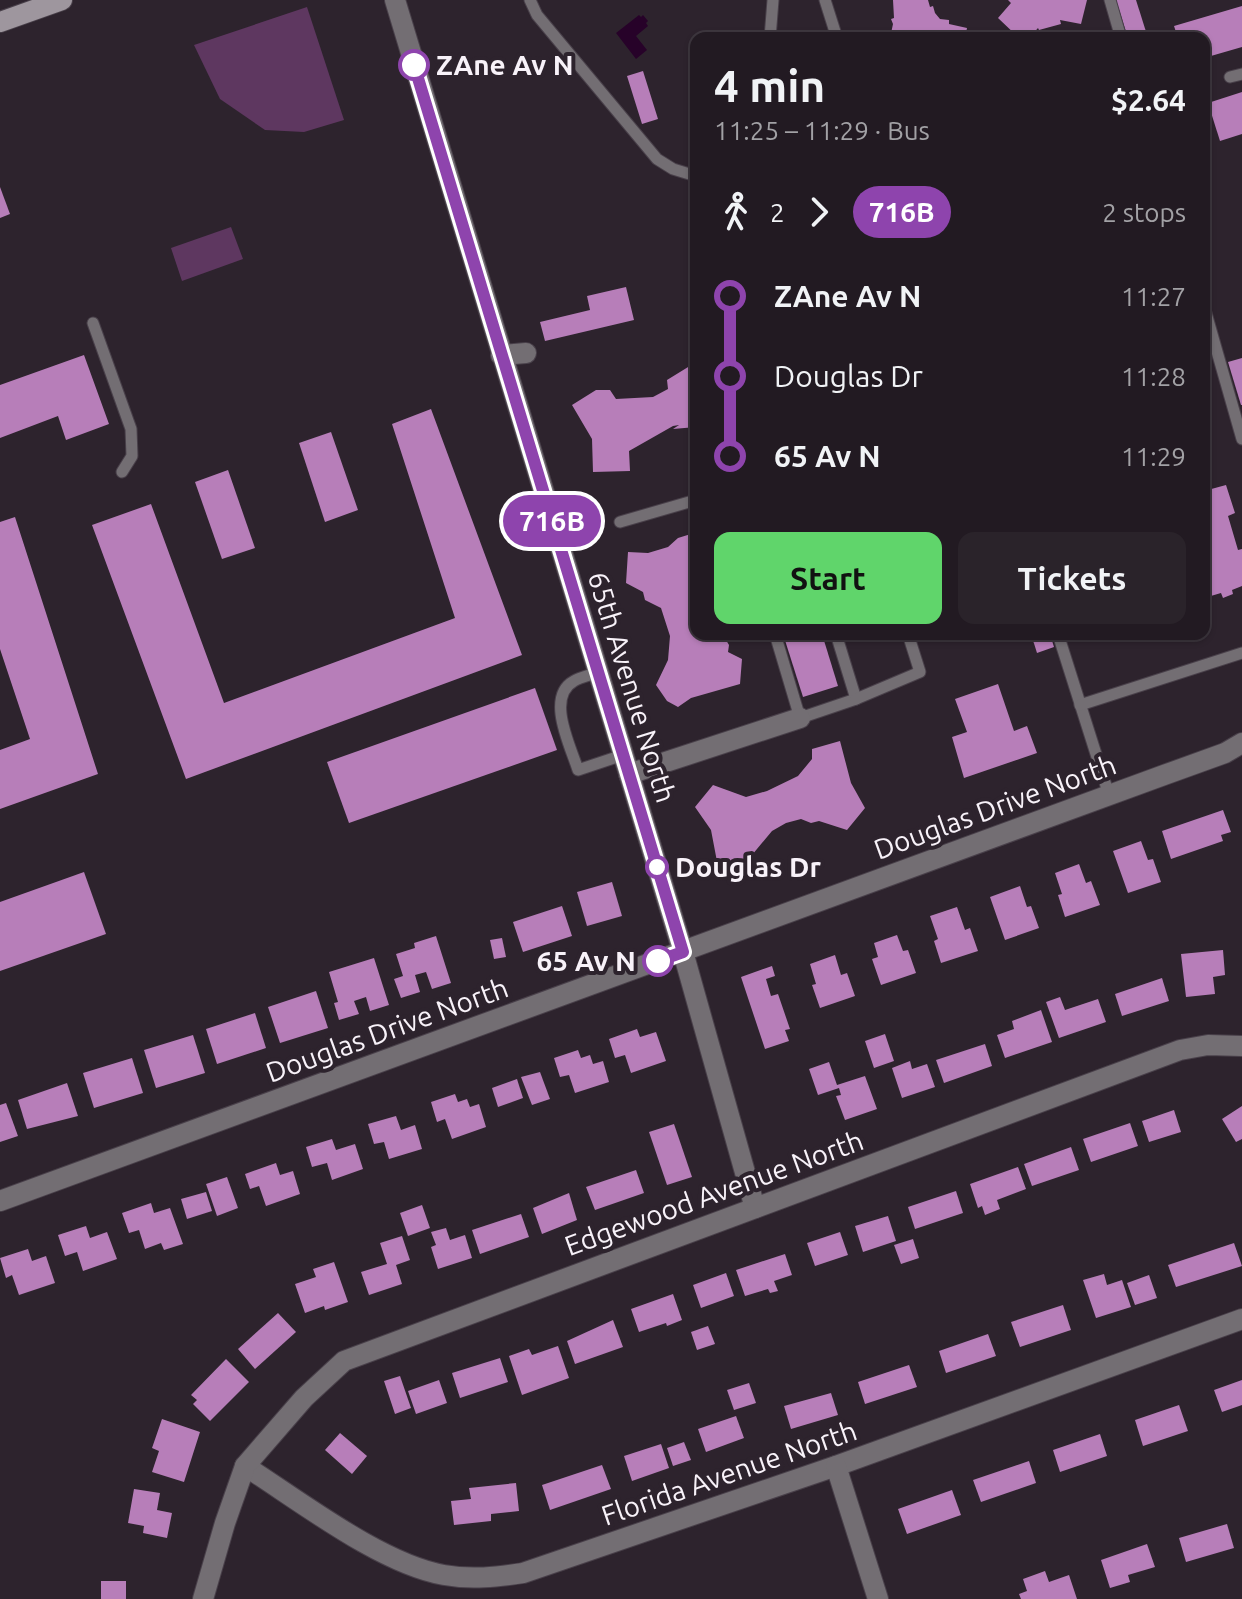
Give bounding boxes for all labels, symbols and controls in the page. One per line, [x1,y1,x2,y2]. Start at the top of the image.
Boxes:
place label: ZAne Av N [436,49,574,80]
marker: ZAne Av N [399,50,429,80]
text: 4 min [714,61,825,110]
text: $2.64 [1111,83,1186,117]
text: 11:25 – 11:29 · Bus [714,116,930,145]
icon: walk [714,190,758,234]
icon: forward [797,190,841,234]
text: 716B [869,196,935,227]
text: 2 [770,198,785,227]
text: 2 stops [1102,198,1186,227]
text: ZAne Av N [774,279,921,313]
text: 11:27 [1121,282,1186,311]
text: Douglas Dr [774,359,923,393]
text: 11:28 [1121,362,1186,391]
text: 65 Av N [774,439,881,473]
text: 11:29 [1121,442,1186,471]
line badge: 716B [496,495,608,547]
text: 716B [519,505,585,536]
button: Start [714,532,942,624]
button: Tickets [958,532,1186,624]
street label: 65th Avenue North [583,568,682,806]
street label: Douglas Drive North [870,748,1120,865]
place label: Douglas Dr [675,851,821,882]
marker: Douglas Dr [646,856,668,878]
place label: 65 Av N [536,945,636,976]
marker: 65 Av N [643,946,673,976]
street label: Douglas Drive North [262,971,512,1088]
street label: Edgewood Avenue North [560,1124,867,1261]
street label: Florida Avenue North [597,1414,860,1531]

